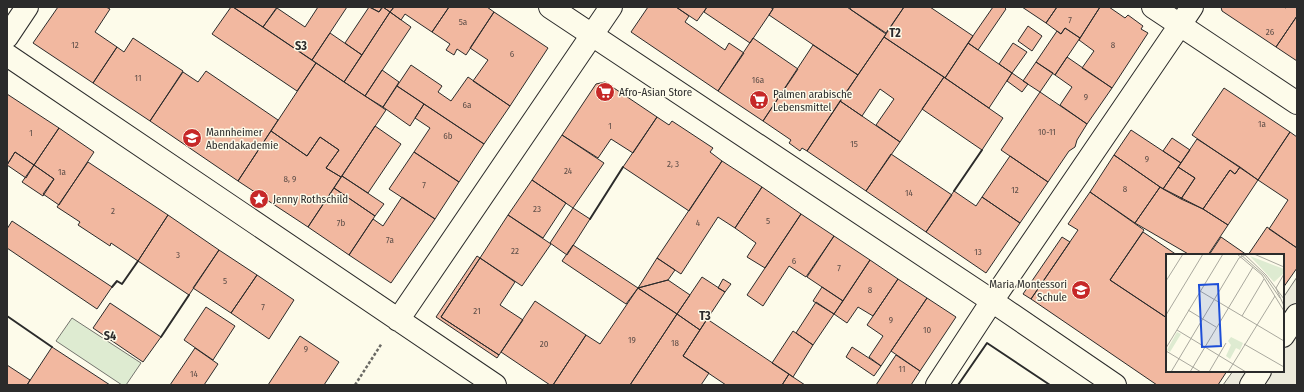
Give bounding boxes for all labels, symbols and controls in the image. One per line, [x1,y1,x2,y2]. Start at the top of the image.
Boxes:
house number: 7 [1068,15,1072,25]
house number: 5a [459,17,468,27]
district label: T2 [889,26,901,40]
house number: 26 [1266,27,1275,37]
district label: S3 [295,39,307,53]
house number: 12 [71,40,79,50]
house number: 8 [1111,40,1116,50]
house number: 6 [510,49,515,59]
house number: 11 [135,73,141,83]
house number: 16a [752,75,765,85]
supermarket icon: Afro-Asian Store [594,81,616,103]
place label: Afro-Asian Store [619,86,692,99]
place label: Palmen arabische Lebensmittel [773,88,852,114]
supermarket icon: Palmen arabische Lebensmittel [748,89,770,111]
house number: 9 [1084,92,1088,102]
house number: 6a [463,100,472,110]
house number: 1a [1258,119,1267,129]
house number: 1 [608,121,612,131]
place label: Mannheimer Abendakademie [206,126,279,152]
school or university icon: Mannheimer Abendakademie [181,127,203,149]
house number: 10-11 [1038,127,1056,137]
house number: 1 [29,128,33,138]
house number: 6b [443,131,453,141]
house number: 15 [850,139,858,149]
house number: 9 [1145,154,1149,164]
house number: 2, 3 [667,159,679,169]
house number: 24 [564,166,573,176]
house number: 1a [58,167,67,177]
house number: 8, 9 [284,174,296,184]
house number: 7 [422,180,426,190]
house number: 8 [1123,184,1128,194]
house number: 12 [1011,185,1019,195]
place icon: Jenny Rothschild [248,188,270,210]
house number: 14 [905,188,914,198]
place label: Jenny Rothschild [273,193,348,206]
house number: 23 [533,204,541,214]
house number: 2 [111,206,115,216]
house number: 5 [766,216,770,226]
house number: 7b [337,218,345,228]
house number: 4 [696,218,701,228]
house number: 7a [386,235,394,245]
house number: 22 [511,246,519,256]
house number: 13 [974,247,982,257]
house number: 3 [176,250,180,260]
inset map [1166,254,1284,372]
house number: 6 [792,256,797,266]
house number: 7 [837,263,841,273]
house number: 5 [223,276,227,286]
place label: Maria Montessori Schule [989,278,1067,304]
school or university icon: Maria Montessori Schule [1070,279,1092,301]
house number: 8 [868,285,873,295]
house number: 7 [261,302,265,312]
house number: 21 [473,306,481,316]
district label: T3 [699,309,711,323]
house number: 9 [889,315,893,325]
house number: 10 [923,325,931,335]
district label: S4 [104,329,116,343]
house number: 19 [628,335,636,345]
house number: 18 [671,338,680,348]
house number: 20 [540,339,549,349]
house number: 9 [304,344,308,354]
house number: 11 [899,364,905,374]
house number: 14 [190,369,199,379]

